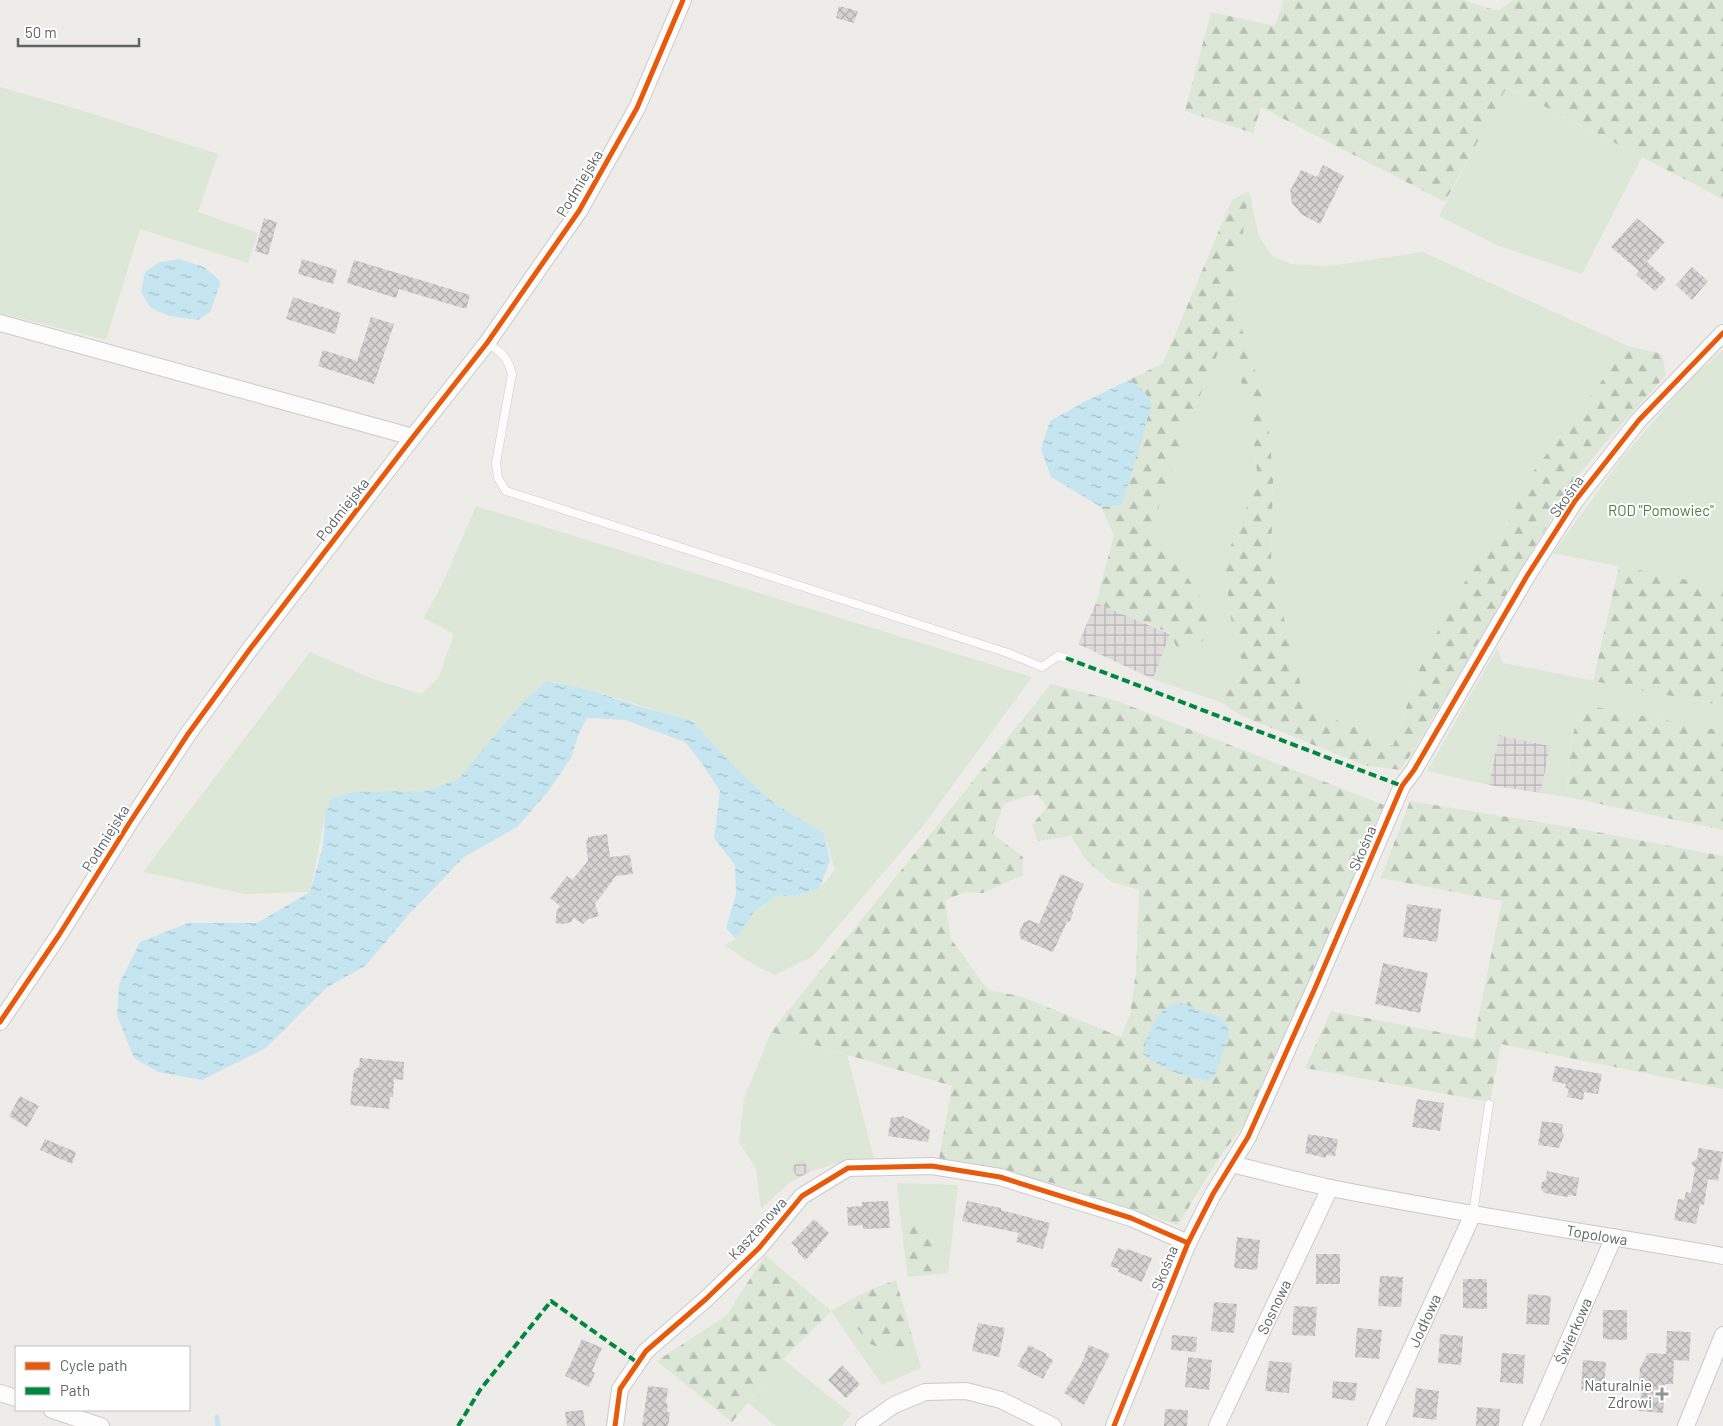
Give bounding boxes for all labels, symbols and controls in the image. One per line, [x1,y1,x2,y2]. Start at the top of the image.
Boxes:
scale bar [18,15,139,47]
text: 50 m [25,23,57,41]
street label: Podmiejska [552,146,606,220]
street label: Skośna [1545,472,1587,520]
street label: Podmiejska [312,474,372,544]
park label: ROD "Pomowiec" [1608,501,1714,519]
street label: Podmiejska [77,801,133,875]
street label: Skośna [1344,823,1380,873]
street label: Kasztanowa [724,1193,790,1263]
street label: Topolowa [1565,1221,1629,1249]
street label: Skośna [1147,1243,1181,1293]
street label: Sosnowa [1253,1277,1294,1337]
street label: Jodłowa [1404,1291,1444,1350]
street label: Świerkowa [1550,1295,1595,1367]
legend [15,1346,190,1411]
text: Cycle path [60,1356,127,1374]
place label: Naturalnie Zdrowi [1584,1376,1652,1411]
text: Path [60,1381,90,1399]
marker: Naturalnie Zdrowi [1656,1388,1668,1400]

